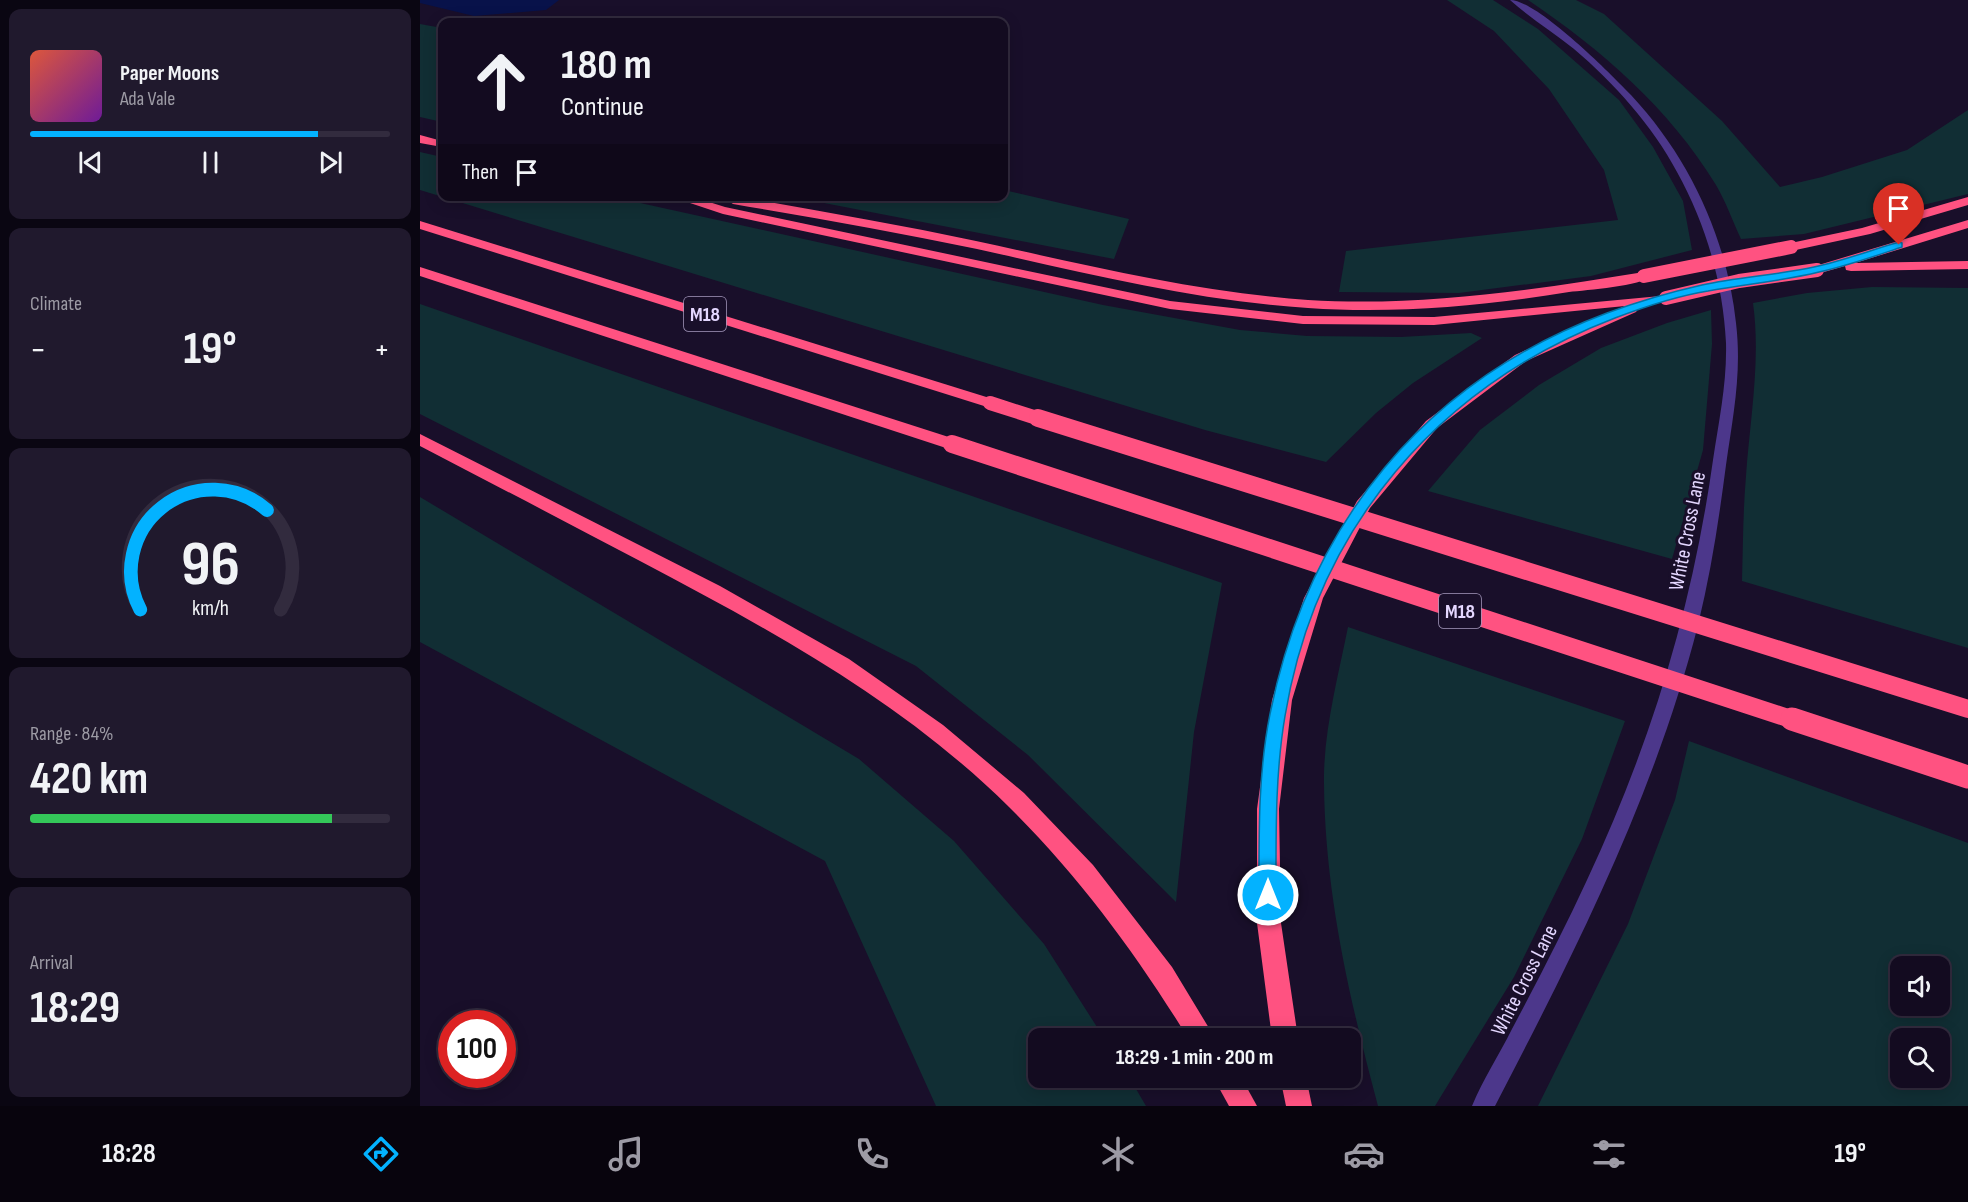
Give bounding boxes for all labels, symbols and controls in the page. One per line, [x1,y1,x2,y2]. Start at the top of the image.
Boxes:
text: 180 m [561,40,652,91]
icon: ahead [462,42,540,120]
text: Paper Moons [120,60,219,87]
text: Ada Vale [120,87,175,111]
text: Continue [561,91,644,123]
icon: previous [74,146,107,179]
icon: pause [194,146,227,179]
icon: next [314,146,347,179]
icon: arrive [510,156,543,189]
text: Then [462,159,498,186]
pin [1873,183,1924,245]
icon: arrive [1882,192,1915,225]
text: Climate [30,292,82,316]
road number: M18 [684,297,726,331]
text: 19° [183,322,237,377]
text: − [30,330,46,370]
text: + [374,330,390,370]
street label: White Cross Lane [1664,470,1711,593]
text: 96 [181,528,239,603]
road number: M18 [1439,594,1481,628]
text: km/h [191,596,229,621]
text: Range · 84% [30,722,114,746]
text: 420 km [30,752,148,807]
position arrow [1236,863,1300,927]
street label: White Cross Lane [1486,921,1563,1040]
text: Arrival [30,951,73,975]
map controls [1890,956,1950,1088]
button: sound [1890,956,1950,1016]
text: 18:29 [30,981,120,1036]
speed limit sign: 100 [438,1010,516,1088]
button: search [1890,1028,1950,1088]
text: 18:29 · 1 min · 200 m [1116,1044,1273,1071]
icon: directions [360,1133,402,1175]
icon: music [605,1133,647,1175]
icon: phone [851,1133,893,1175]
icon: climate [1097,1133,1139,1175]
icon: car [1343,1133,1385,1175]
icon: filters [1588,1133,1630,1175]
text: 18:28 [102,1138,156,1170]
text: 19° [1834,1138,1866,1170]

